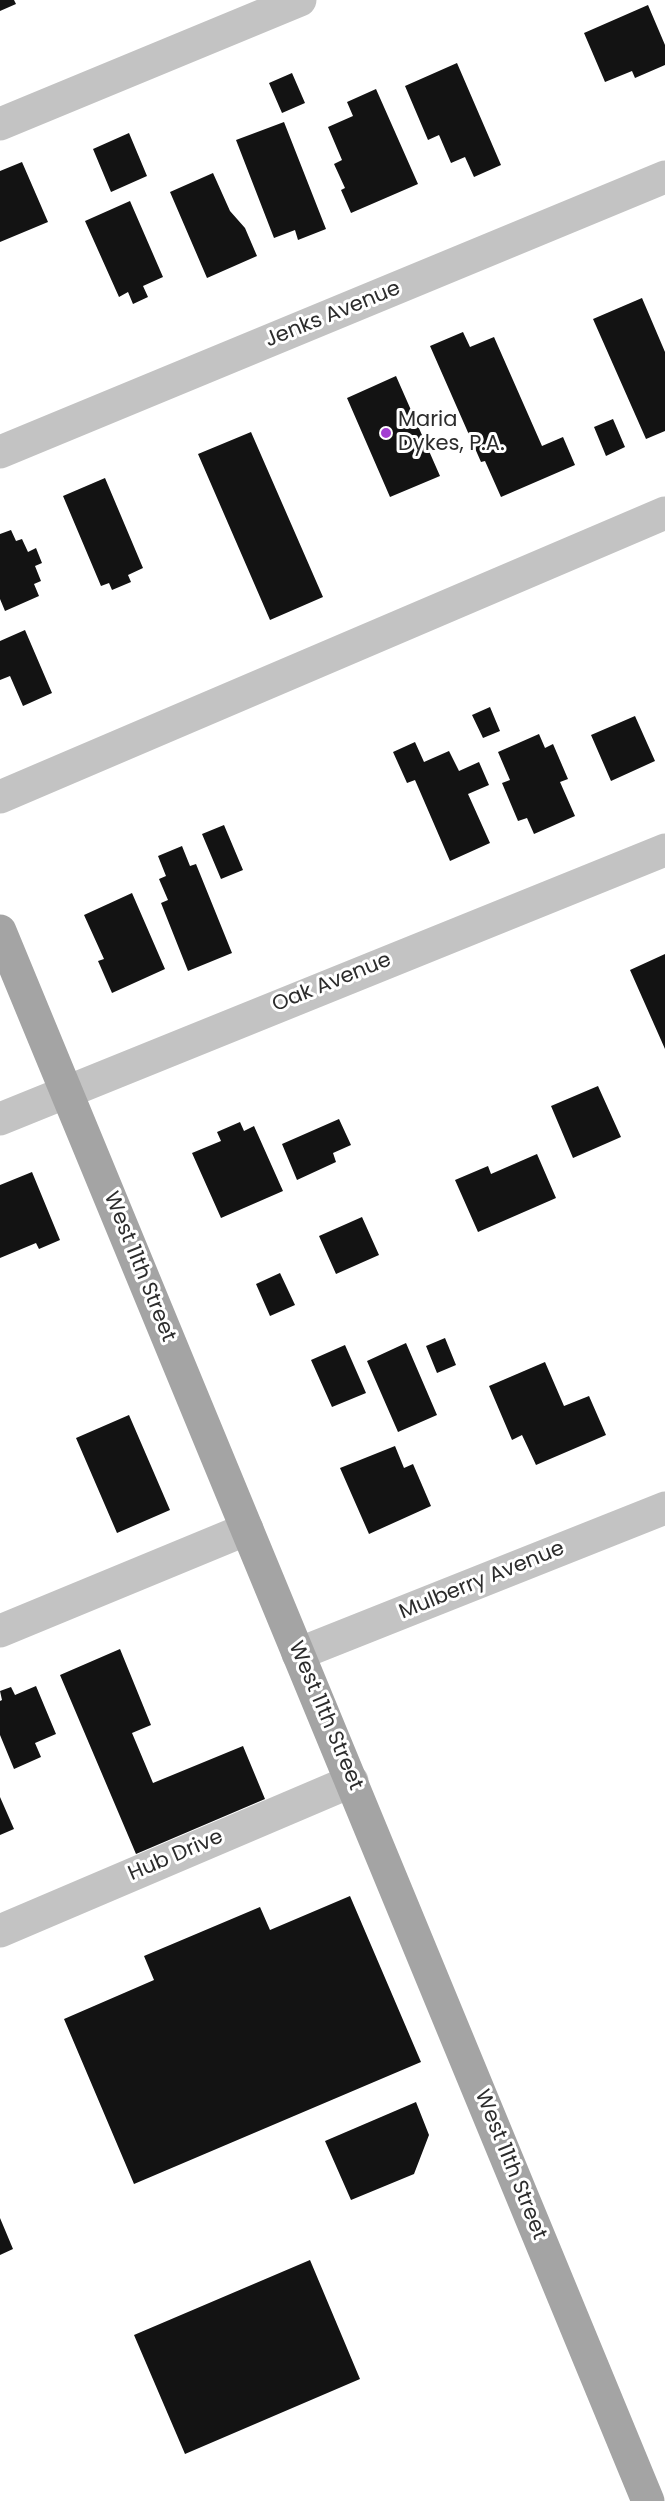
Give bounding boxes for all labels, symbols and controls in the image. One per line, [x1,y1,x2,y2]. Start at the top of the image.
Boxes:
street label: Jenks Avenue [262,276,404,354]
place label: Maria Dykes, P.A. [398,408,504,458]
marker: Maria Dykes, P.A. [379,426,393,440]
street label: Oak Avenue [269,948,395,1018]
street label: West 11th Street [97,1188,181,1346]
street label: Mulberry Avenue [396,1536,568,1626]
street label: West 11th Street [282,1638,368,1794]
street label: Hub Drive [125,1825,227,1887]
street label: West 11th Street [468,2086,552,2244]

